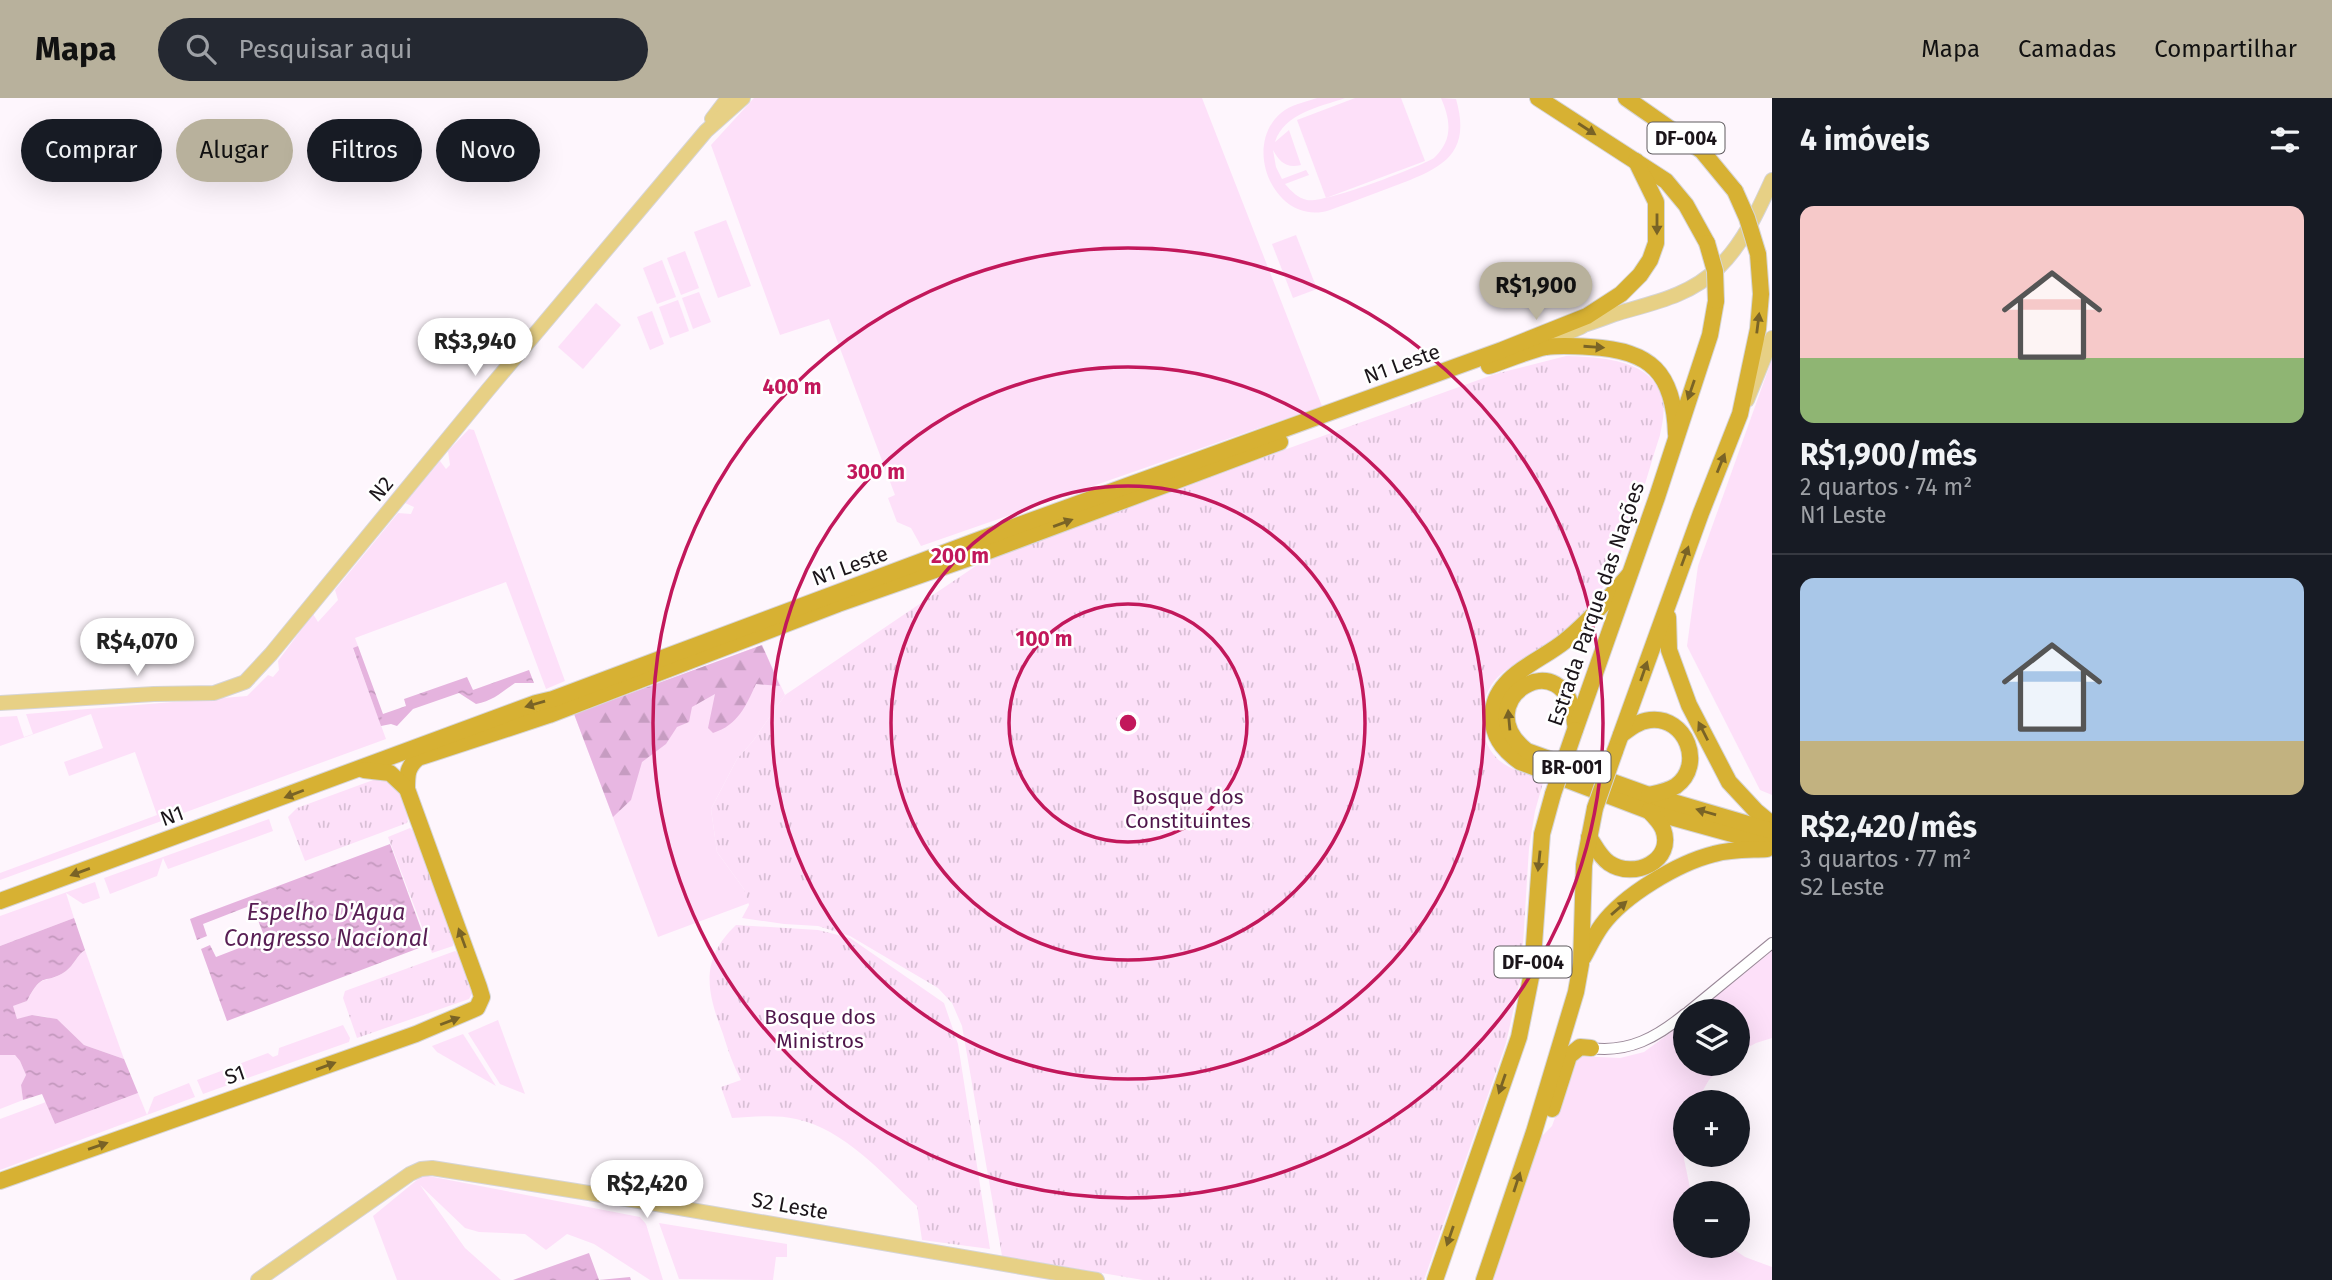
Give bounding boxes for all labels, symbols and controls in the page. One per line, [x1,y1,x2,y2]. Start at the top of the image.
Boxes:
search box [158,18,648,81]
text: Mapa [35,29,116,69]
icon: search [182,30,220,68]
text: Pesquisar aqui [238,34,412,65]
text: Mapa [1921,35,1980,63]
text: Camadas [2018,35,2116,63]
text: Compartilhar [2154,35,2297,63]
chip: Comprar [21,119,162,182]
chip: Alugar [176,119,293,182]
chip: Filtros [307,119,422,182]
chip: Novo [436,119,540,182]
icon: filters [2266,121,2304,159]
road number: DF-004 [1648,122,1724,154]
text: 4 imóveis [1800,122,1930,158]
one-way arrow [1577,123,1596,136]
one-way arrow [1651,213,1663,235]
icon: home [1989,252,2115,378]
pin: R$1,900 [1471,262,1601,322]
text: R$1,900 [1495,271,1577,299]
one-way arrow [1753,312,1764,334]
pin: R$3,940 [410,318,540,378]
text: R$3,940 [434,327,516,355]
street label: N1 Leste [1360,338,1444,390]
one-way arrow [1583,342,1605,353]
text: 400 m [762,374,822,400]
one-way arrow [1685,379,1696,400]
text: R$1,900/mês [1800,437,1977,473]
one-way arrow [1715,453,1726,474]
text: 300 m [846,459,905,485]
street label: N2 [363,471,399,507]
text: 2 quartos · 74 m² [1800,473,1972,501]
street label: Estrada Parque das Nações [1542,478,1650,730]
text: N1 Leste [1800,501,1886,529]
one-way arrow [1053,517,1074,528]
street label: N1 Leste [808,540,892,592]
text: 200 m [931,543,989,569]
one-way arrow [1680,545,1691,566]
pin: R$4,070 [72,618,202,678]
icon: home [1989,624,2115,750]
text: 100 m [1015,626,1073,652]
text: R$4,070 [96,627,178,655]
one-way arrow [1639,660,1650,681]
one-way arrow [524,700,545,710]
one-way arrow [1503,709,1514,731]
centre of rings [1116,711,1140,735]
one-way arrow [1697,721,1709,741]
road number: BR-001 [1534,752,1610,782]
park label: Bosque dos Constituintes [1125,784,1251,834]
one-way arrow [284,788,305,799]
street label: N1 [157,800,187,832]
one-way arrow [1696,806,1717,816]
text: R$2,420/mês [1800,809,1977,845]
text: 3 quartos · 77 m² [1800,845,1971,873]
one-way arrow [1534,850,1545,872]
one-way arrow [70,867,91,878]
text: S2 Leste [1800,873,1884,901]
water label: Espelho D'Agua Congresso Nacional [224,898,428,952]
one-way arrow [1610,900,1628,916]
one-way arrow [456,928,467,949]
road number: DF-004 [1494,946,1572,978]
map controls [1673,999,1750,1258]
button: layers [1673,999,1750,1076]
park label: Bosque dos Ministros [764,1004,876,1054]
one-way arrow [440,1015,461,1026]
street label: S1 [221,1059,249,1091]
one-way arrow [315,1060,336,1071]
one-way arrow [1496,1073,1507,1094]
button: + [1673,1090,1750,1167]
one-way arrow [87,1140,108,1151]
pin: R$2,420 [582,1160,712,1220]
text: R$2,420 [606,1169,688,1197]
one-way arrow [1512,1172,1523,1193]
button: − [1673,1181,1750,1258]
street label: S2 Leste [750,1187,830,1225]
one-way arrow [1444,1226,1455,1247]

